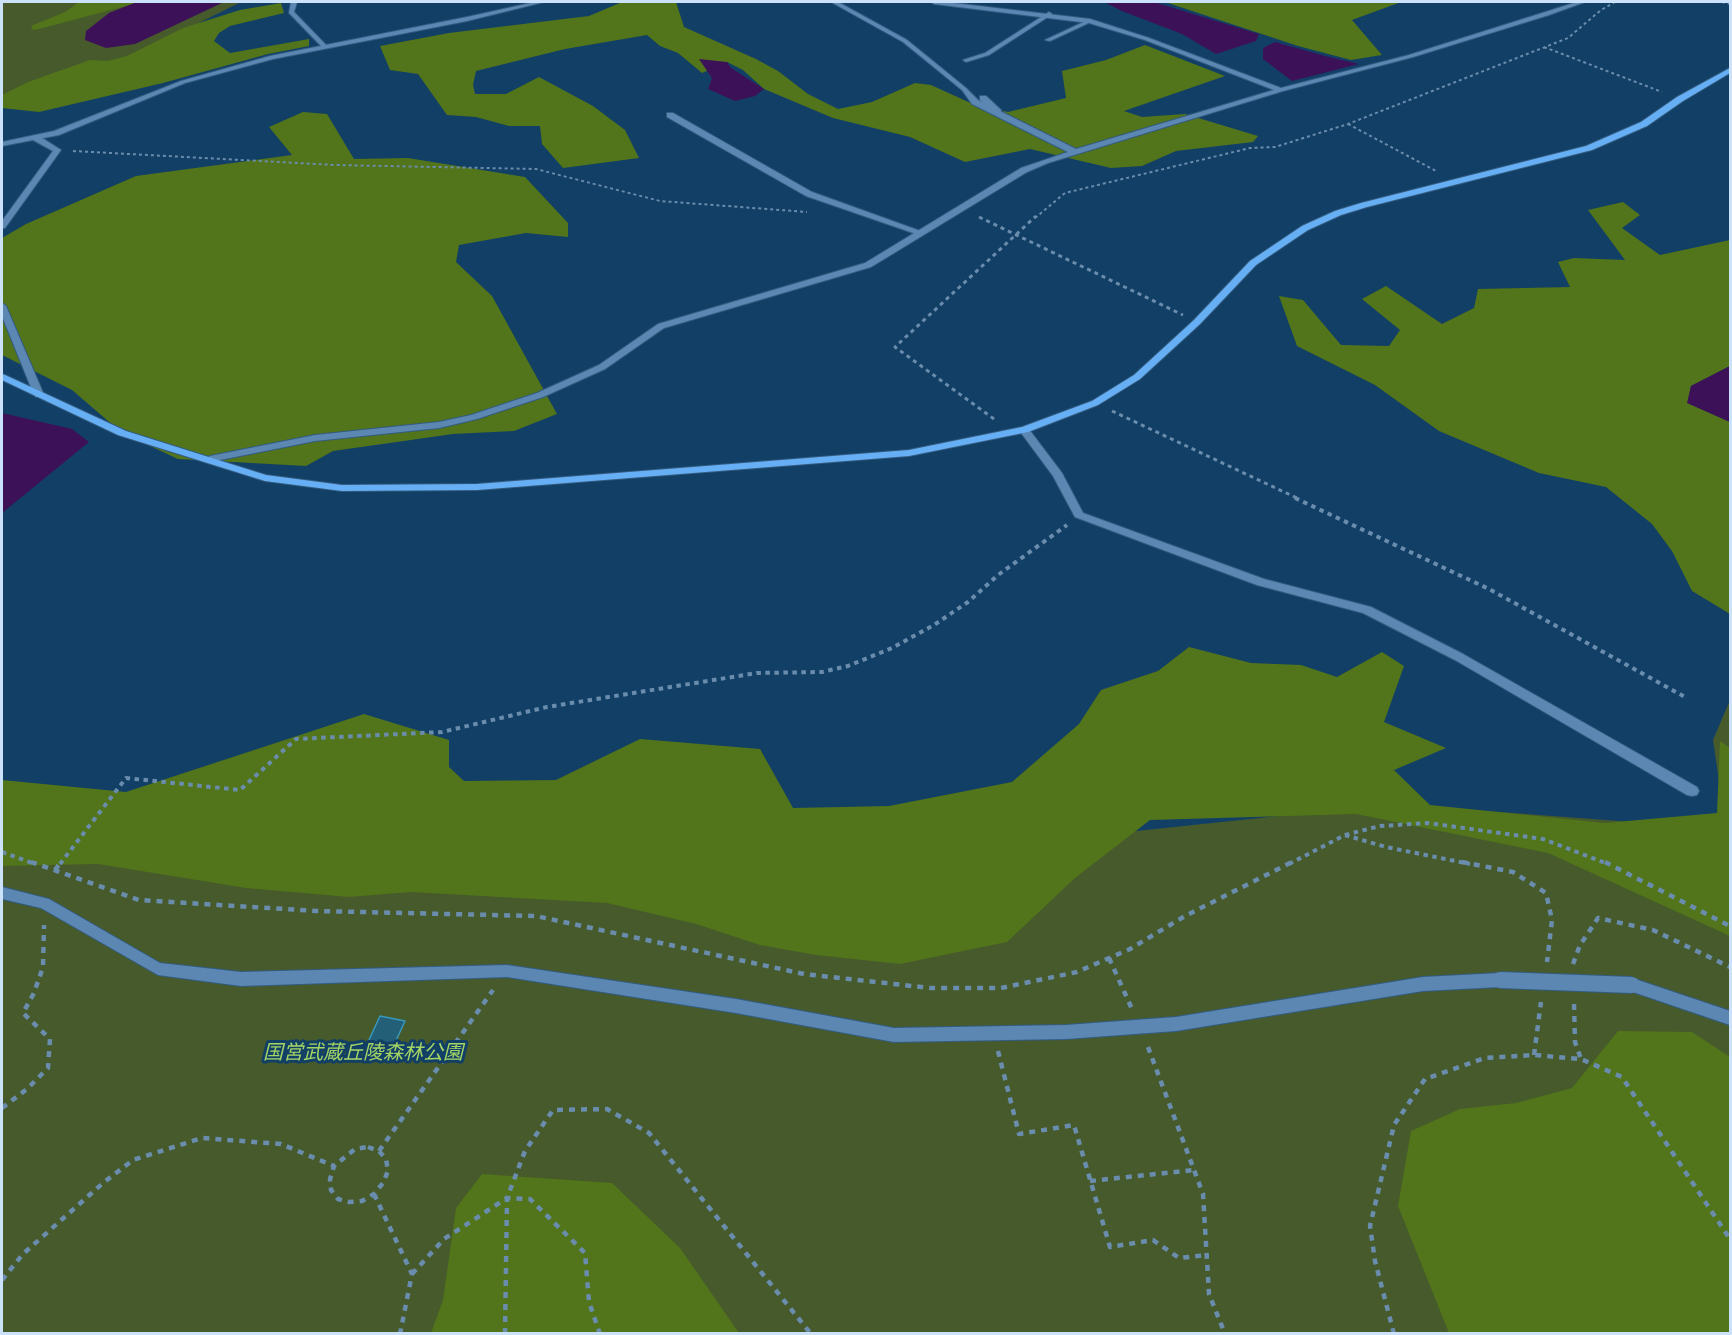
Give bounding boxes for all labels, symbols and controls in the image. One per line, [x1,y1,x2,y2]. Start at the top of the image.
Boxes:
park label: 国営武蔵丘陵森林公園 [263,1042,463,1066]

